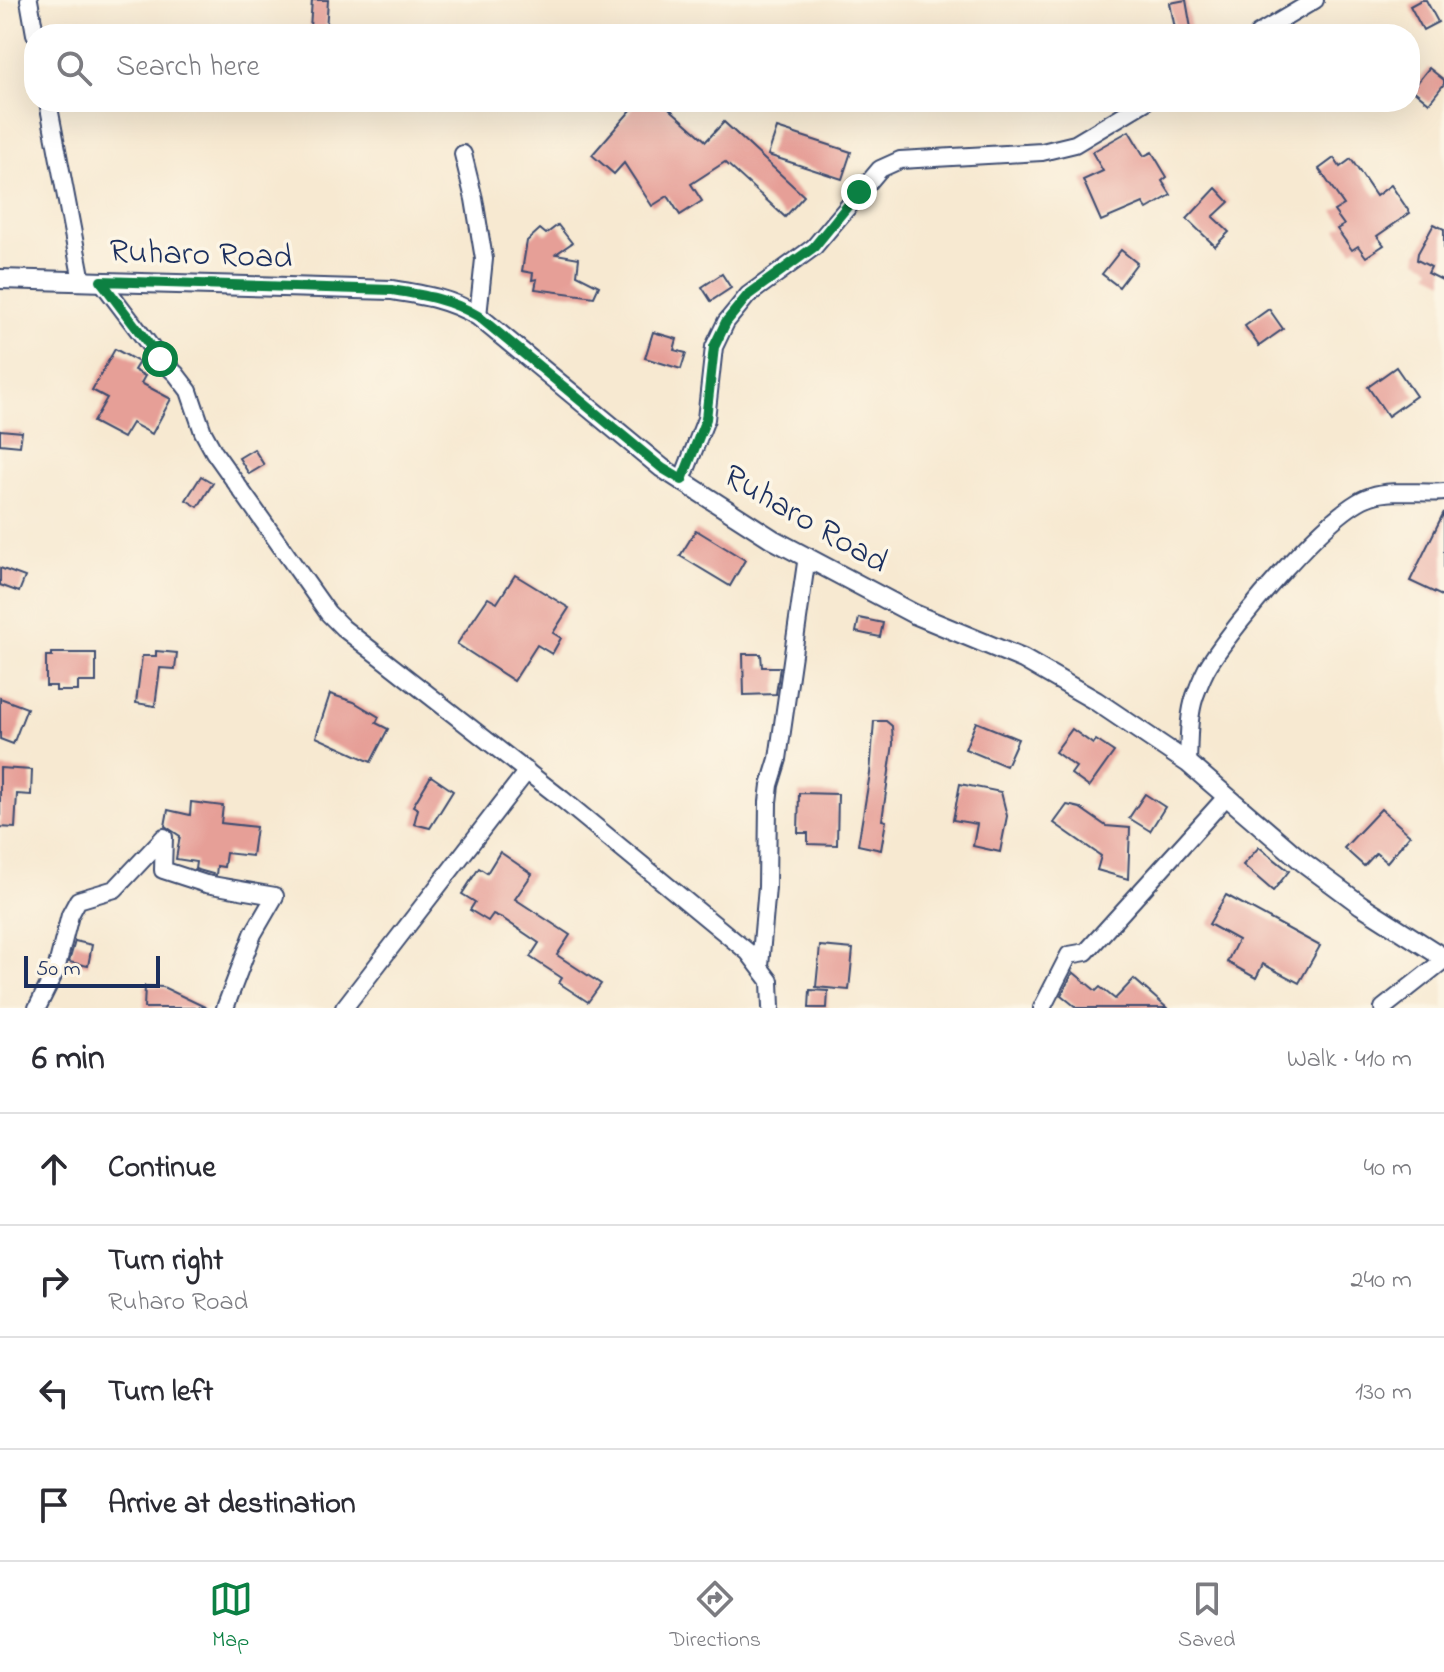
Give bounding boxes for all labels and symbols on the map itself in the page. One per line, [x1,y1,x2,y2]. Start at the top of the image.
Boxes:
route end [841,174,877,210]
street label: Ruharo Road [108,228,293,284]
route start [142,341,178,377]
street label: Ruharo Road [713,453,897,588]
scale bar [24,952,160,988]

